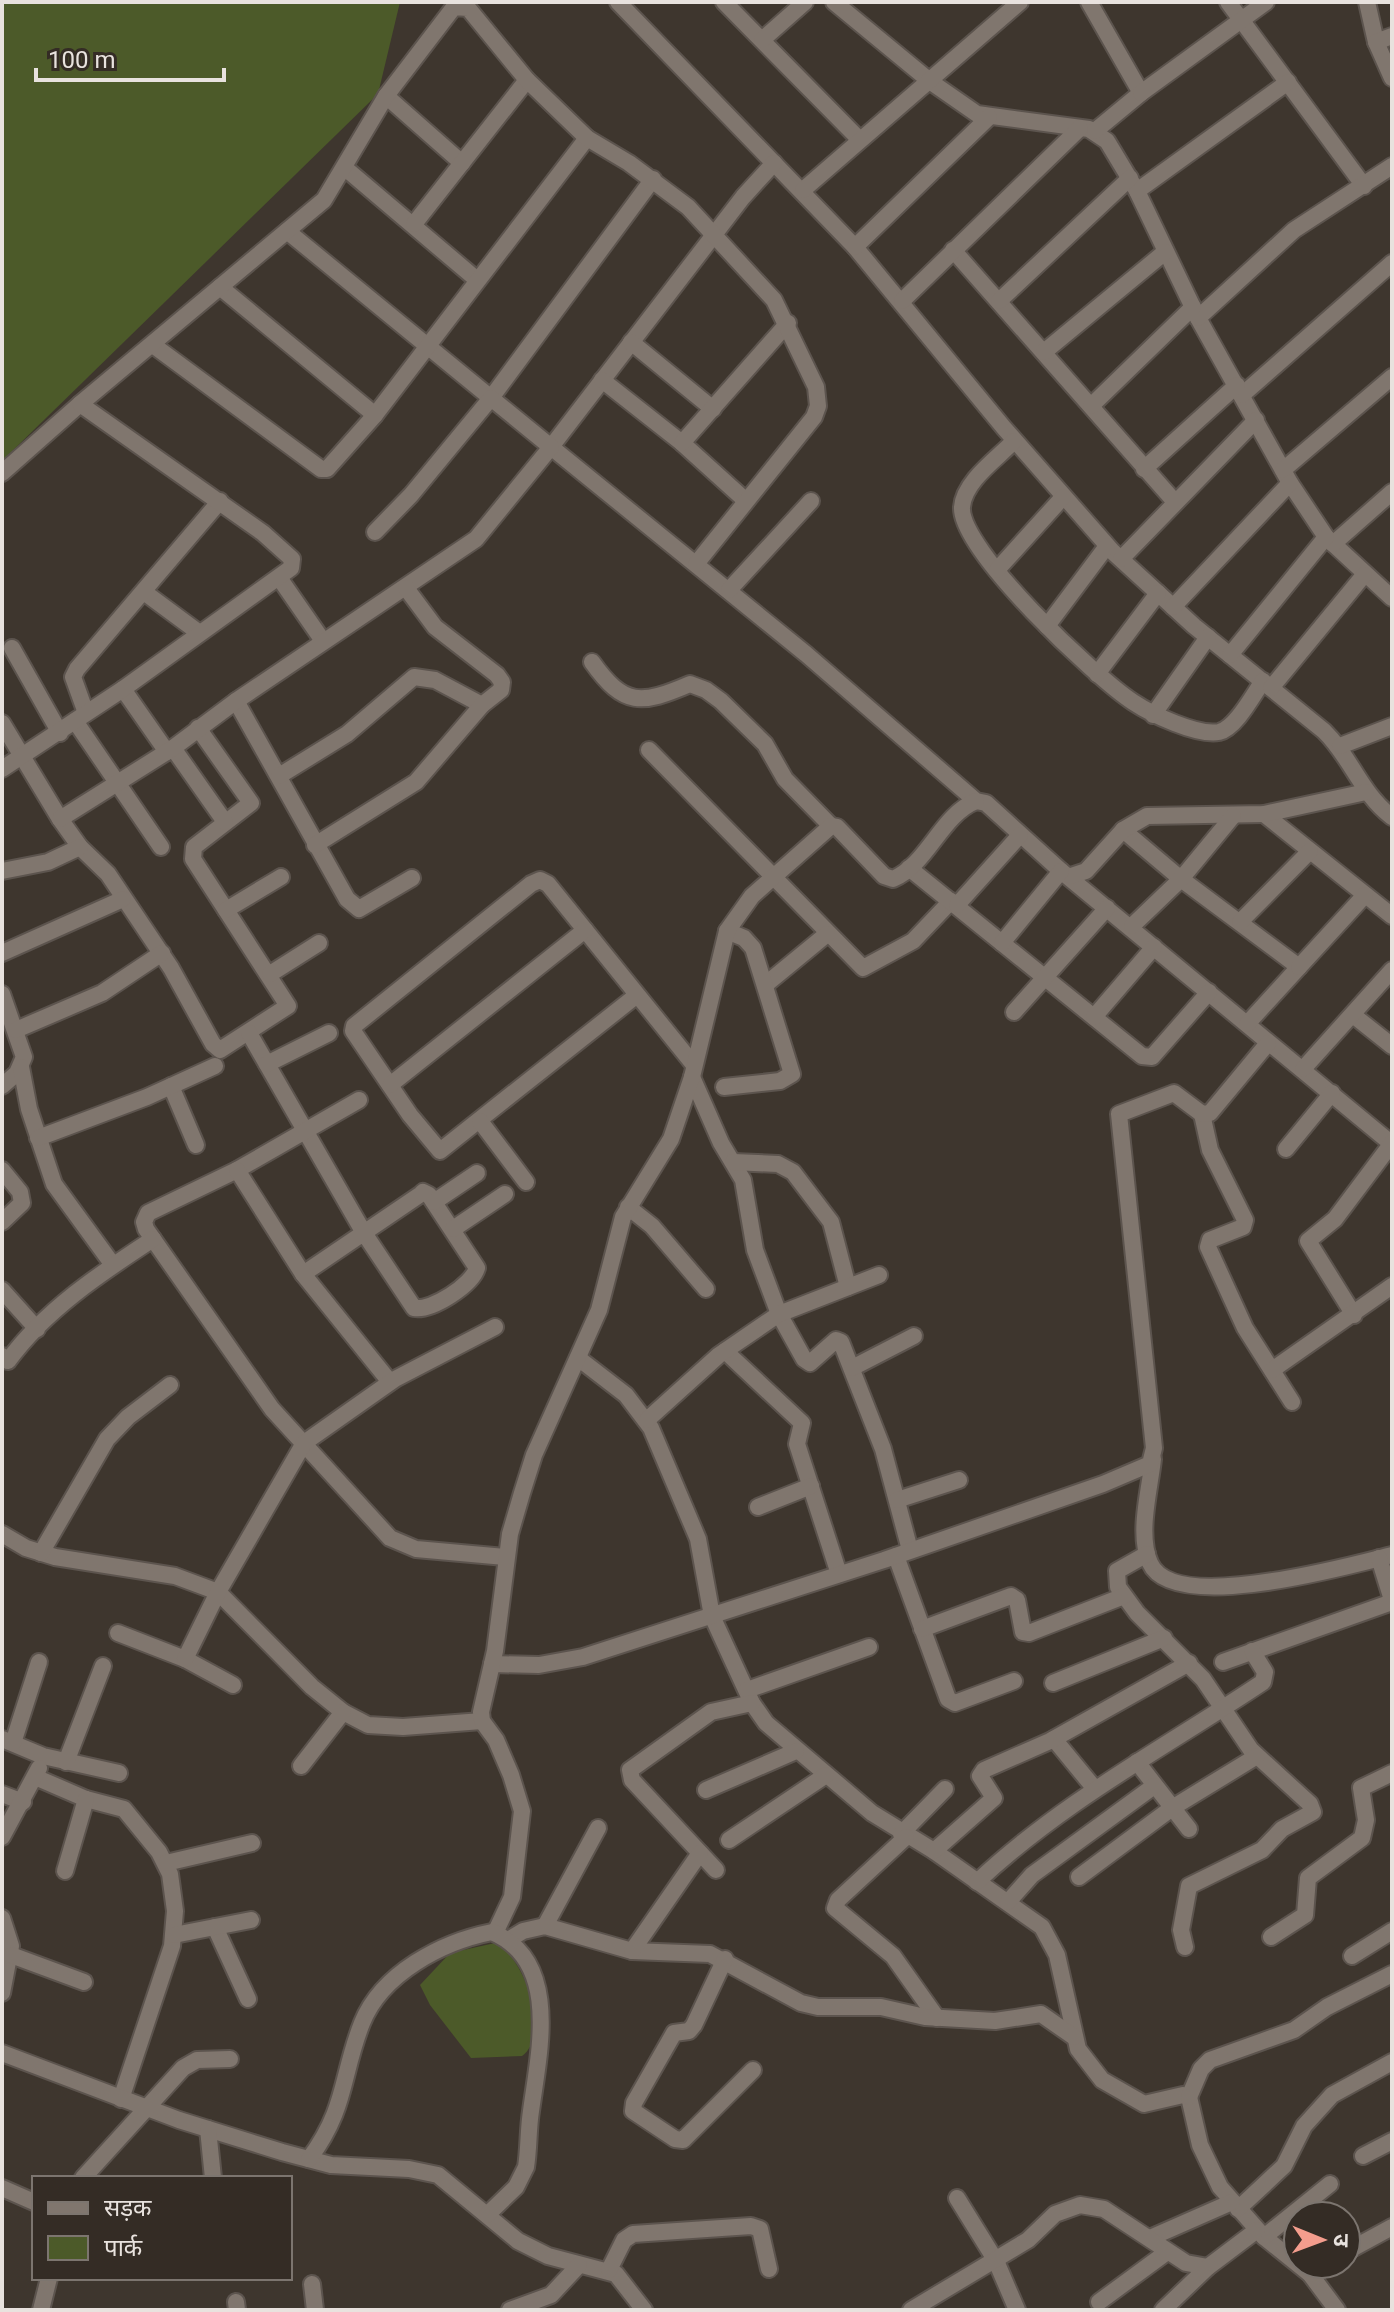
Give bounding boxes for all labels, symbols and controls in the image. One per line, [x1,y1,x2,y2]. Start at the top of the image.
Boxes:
scale bar [36,32,224,82]
text: 100 m [48,46,115,74]
legend [32,2176,292,2280]
text: सड़क [104,2194,152,2222]
north arrow [1282,2200,1362,2280]
text: पार्क [104,2234,143,2262]
text: उ [1329,2234,1354,2248]

